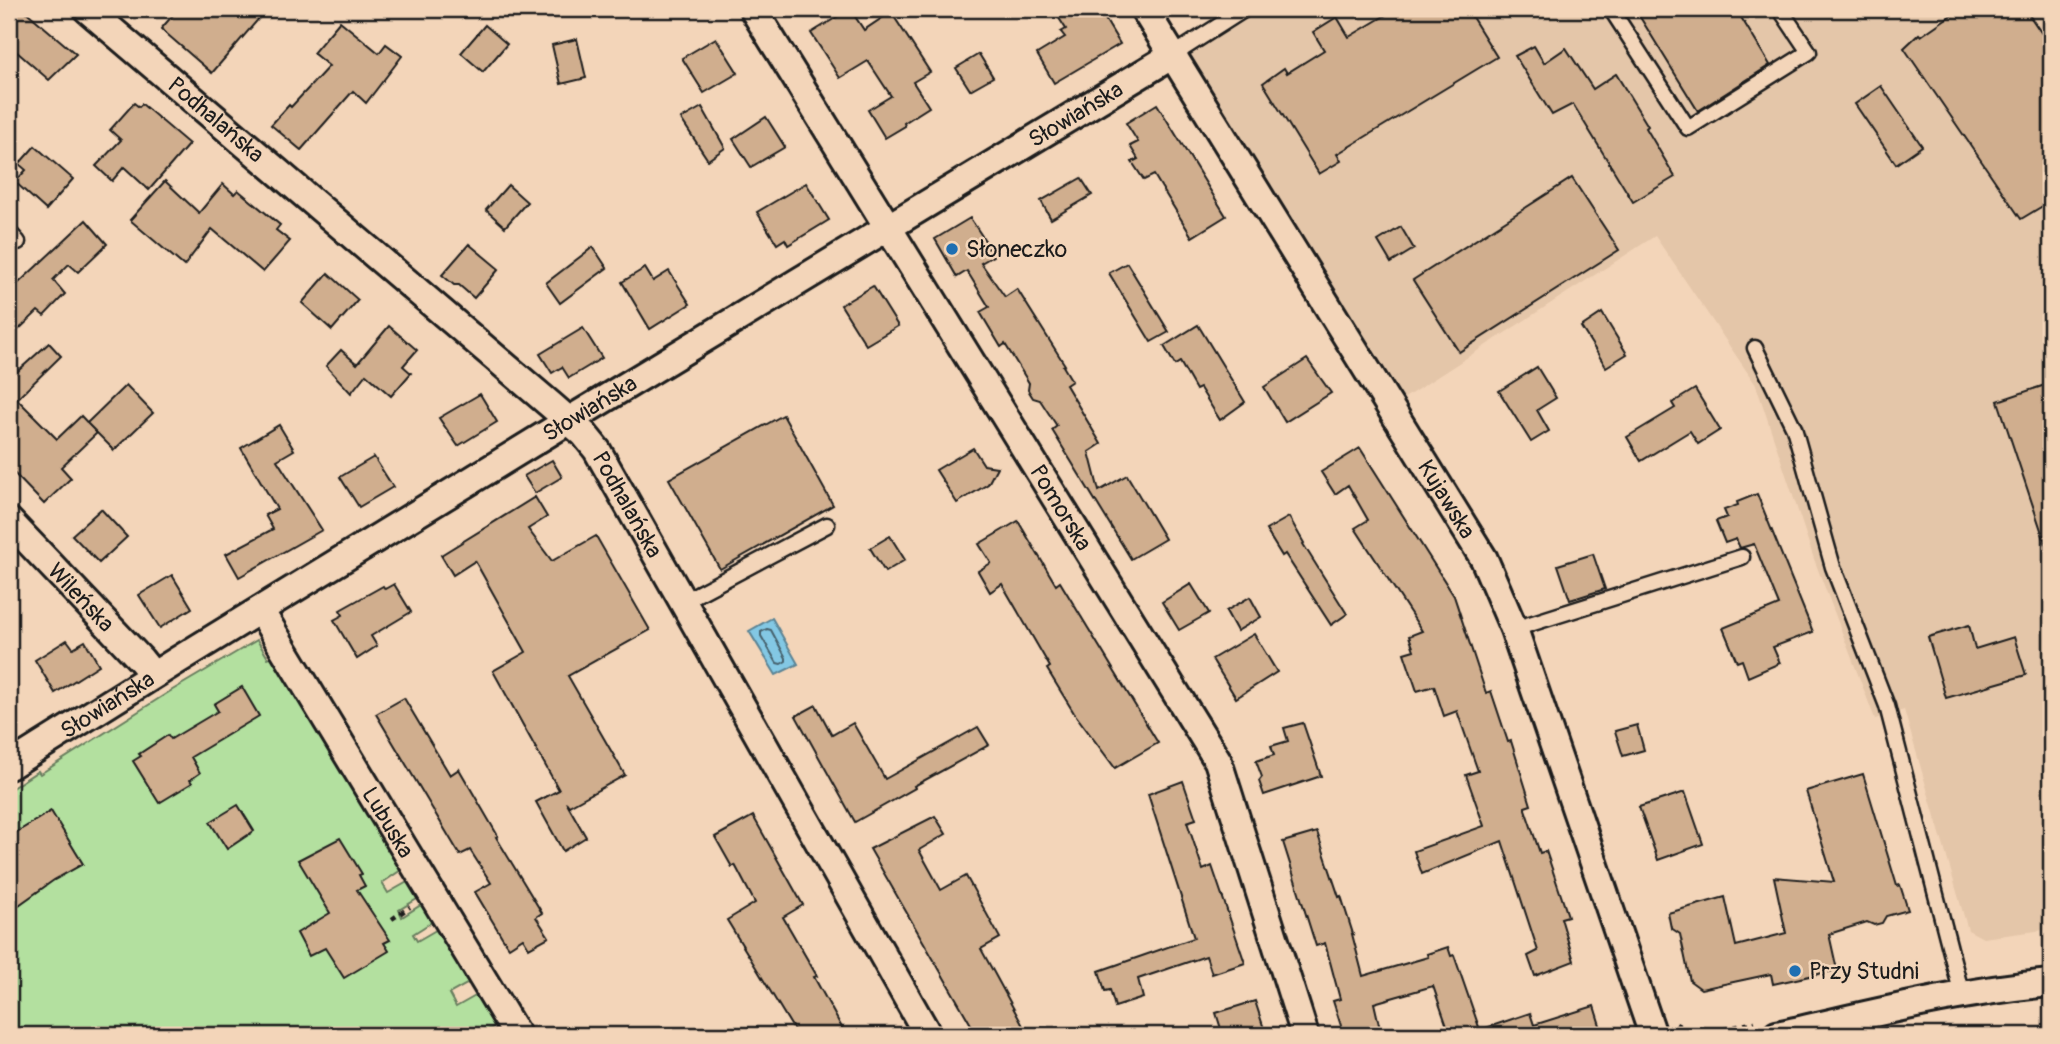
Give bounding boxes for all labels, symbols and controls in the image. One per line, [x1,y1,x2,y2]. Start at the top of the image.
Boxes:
street label: Podhalańska [162,70,270,169]
street label: Słowiańska [1023,75,1128,154]
place label: Słoneczko [966,235,1067,264]
marker: Słoneczko [944,241,960,257]
street label: Słowiańska [537,369,642,448]
street label: Podhalańska [586,446,669,563]
street label: Kujawska [1411,454,1482,544]
street label: Pomorska [1023,459,1098,556]
street label: Wileńska [41,557,121,638]
street label: Słowiańska [55,664,160,745]
street label: Lubuska [355,782,420,863]
place label: Przy Studni [1809,957,1919,986]
marker: Przy Studni [1787,963,1803,979]

